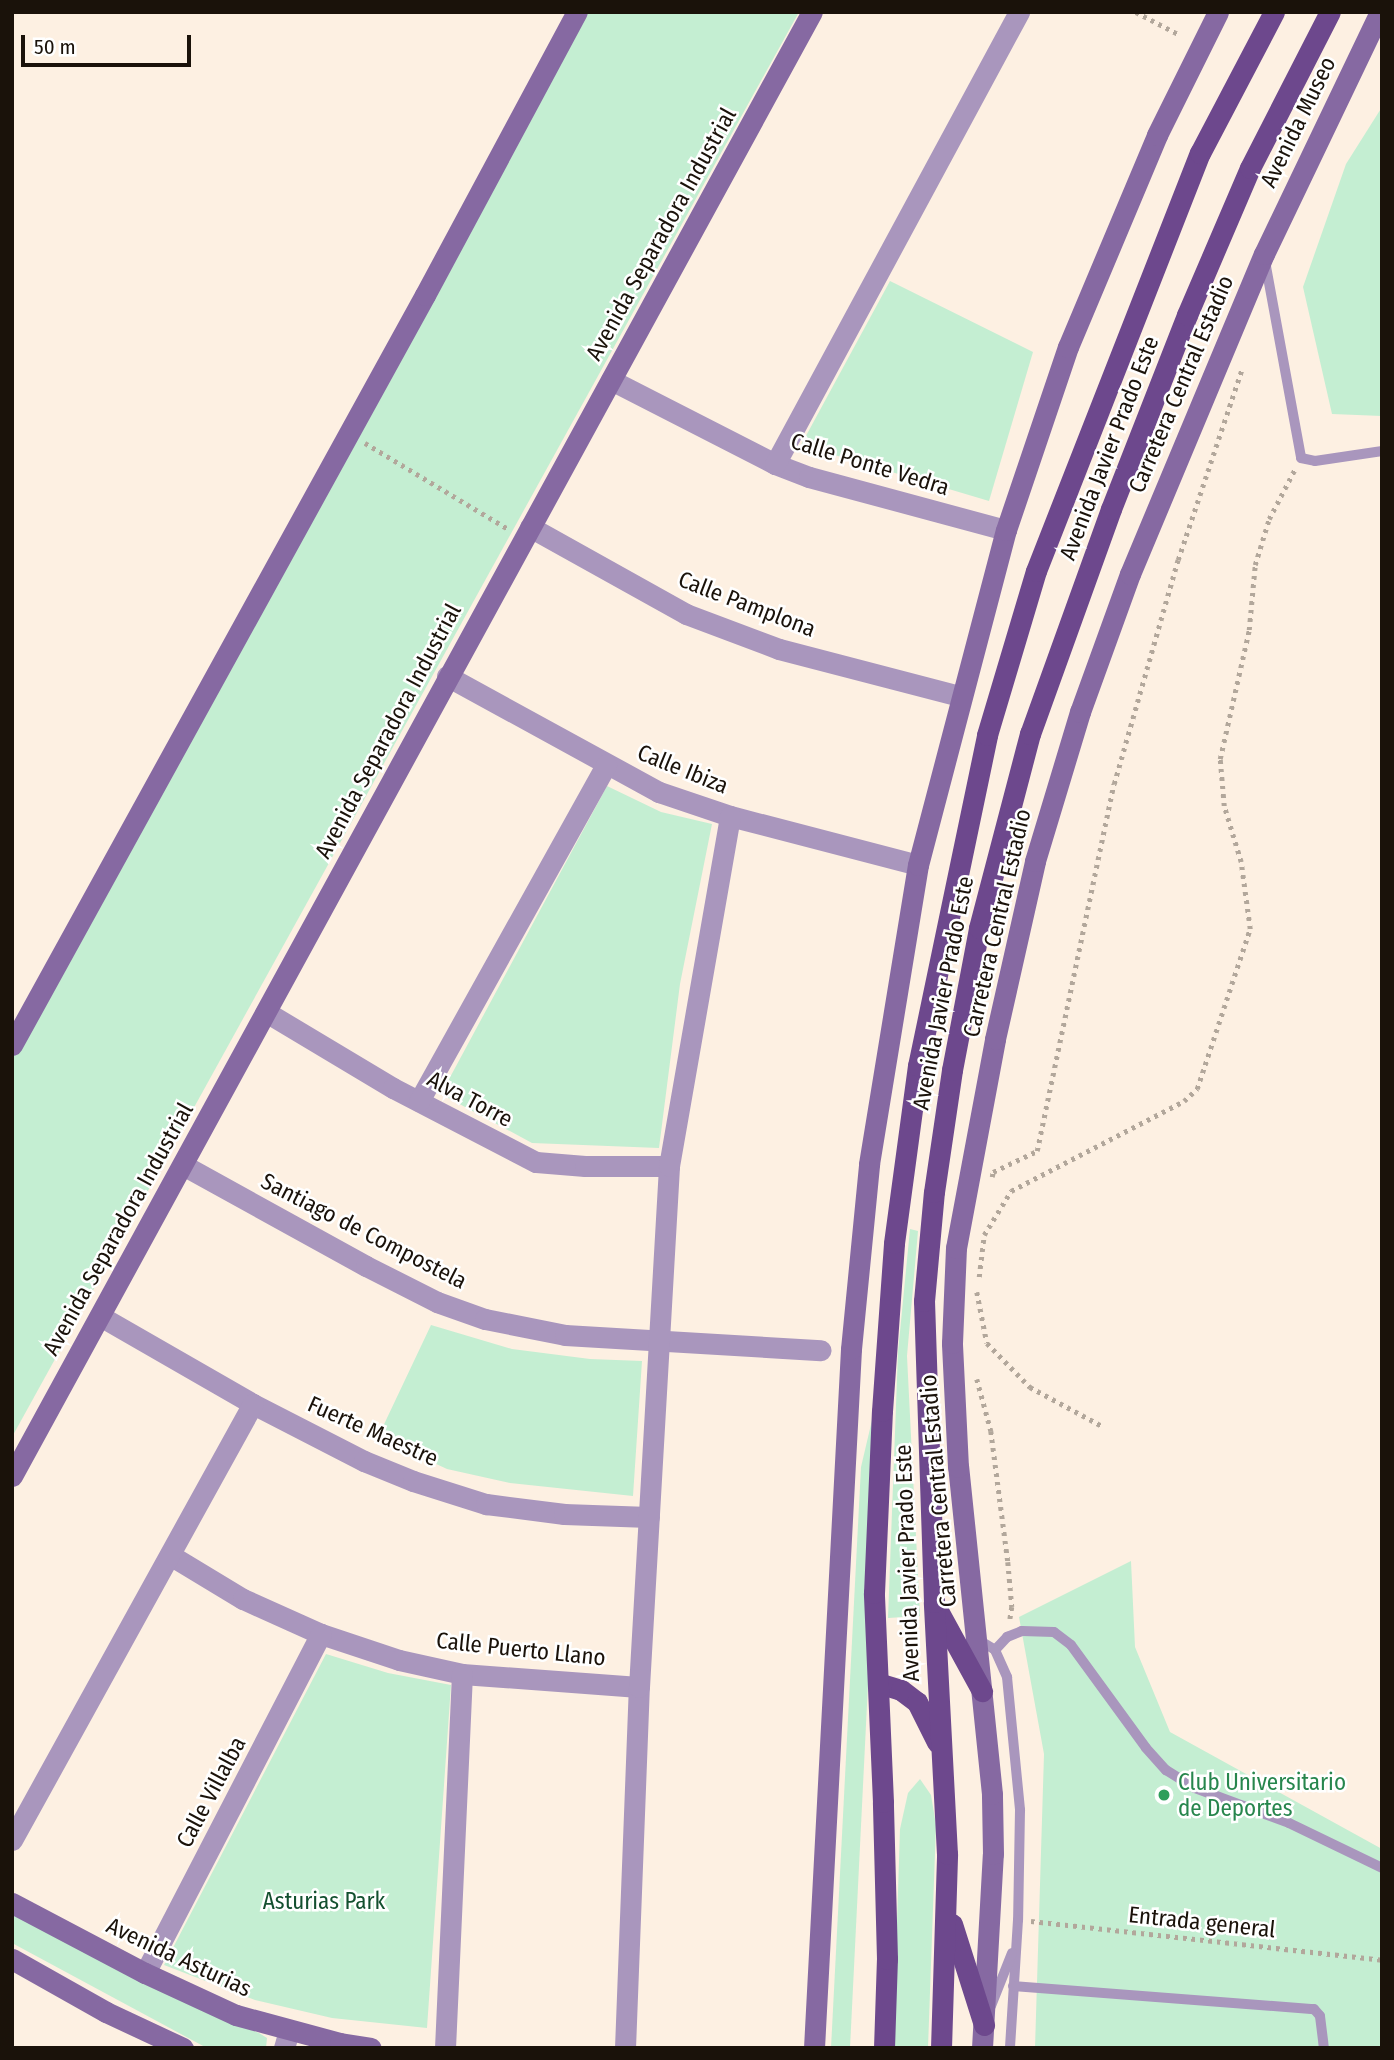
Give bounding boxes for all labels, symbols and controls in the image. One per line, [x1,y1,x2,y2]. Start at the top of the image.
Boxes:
scale bar [24,21,194,65]
text: 50 m [34,34,76,60]
street label: Avenida Museo [1254,52,1342,192]
street label: Avenida Separadora Industrial [580,103,742,365]
street label: Carretera Central Estadio [1123,271,1239,497]
street label: Avenida Javier Prado Este [1054,332,1164,564]
street label: Calle Ponte Vedra [787,427,953,501]
street label: Calle Pamplona [674,565,820,643]
street label: Avenida Separadora Industrial [309,599,467,863]
street label: Calle Ibiza [634,738,732,800]
street label: Carretera Central Estadio [957,806,1037,1040]
street label: Avenida Javier Prado Este [907,874,979,1112]
street label: Alva Torre [423,1065,517,1133]
street label: Avenida Separadora Industrial [37,1098,199,1360]
street label: Santiago de Compostela [257,1167,471,1295]
street label: Carretera Central Estadio [914,1374,962,1608]
street label: Fuerte Maestre [304,1390,442,1472]
street label: Avenida Javier Prado Este [889,1444,925,1682]
street label: Calle Puerto Llano [435,1626,607,1672]
street label: Calle Villalba [170,1732,252,1852]
place label: Club Universitario de Deportes [1178,1768,1346,1822]
marker: Club Universitario de Deportes [1156,1787,1172,1803]
park label: Asturias Park [263,1887,385,1915]
street label: Entrada general [1127,1901,1277,1943]
street label: Avenida Asturias [102,1911,256,2003]

